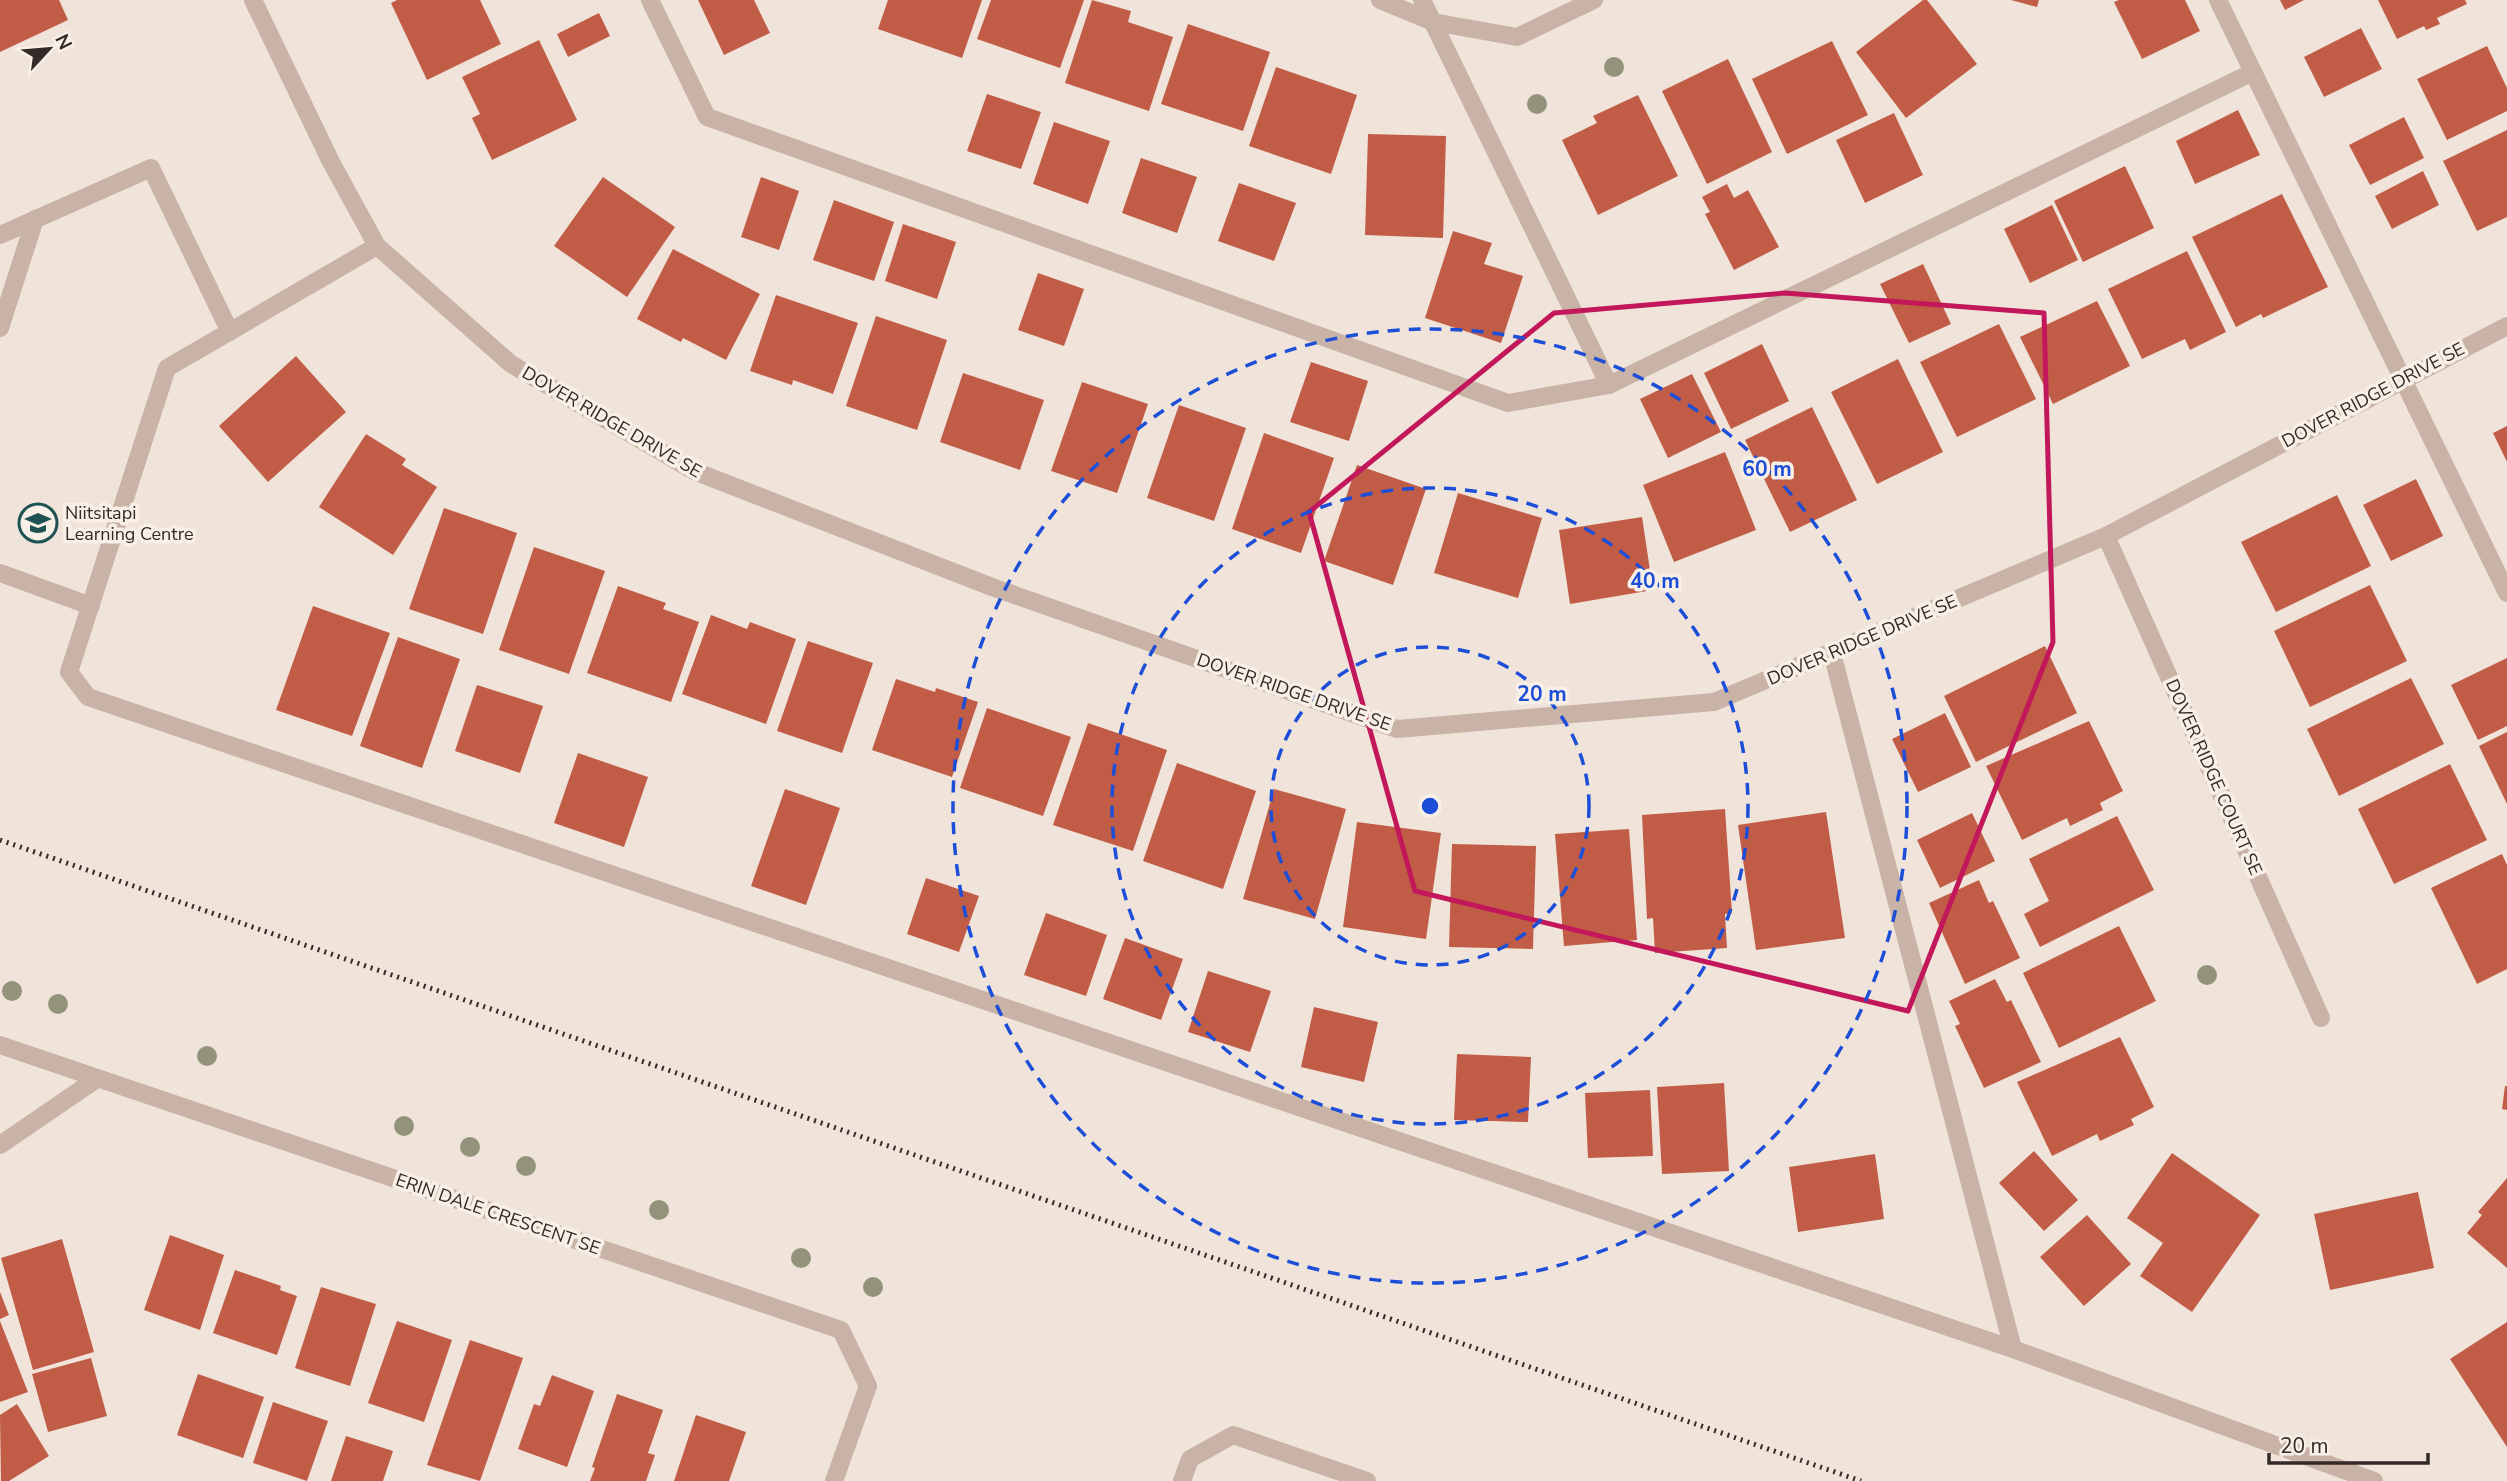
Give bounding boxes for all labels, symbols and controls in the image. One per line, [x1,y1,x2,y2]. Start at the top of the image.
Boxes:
north arrow [14,14,84,84]
text: N [49,30,78,54]
street label: DOVER RIDGE DRIVE SE [2277,337,2469,453]
street label: DOVER RIDGE DRIVE SE [518,361,706,483]
text: 60 m [1742,455,1792,483]
place label: Niitsitapi Learning Centre [65,501,194,546]
school or university icon: Niitsitapi Learning Centre [17,502,59,544]
text: 40 m [1630,567,1680,595]
street label: DOVER RIDGE DRIVE SE [1764,589,1960,691]
street label: DOVER RIDGE DRIVE SE [1194,647,1394,737]
street label: DOVER RIDGE COURT SE [2160,675,2268,879]
text: 20 m [1517,680,1567,708]
centre of rings [1418,794,1442,818]
street label: ERIN DALE CRESCENT SE [393,1168,603,1260]
scale bar [2269,1422,2428,1466]
text: 20 m [2280,1432,2329,1460]

